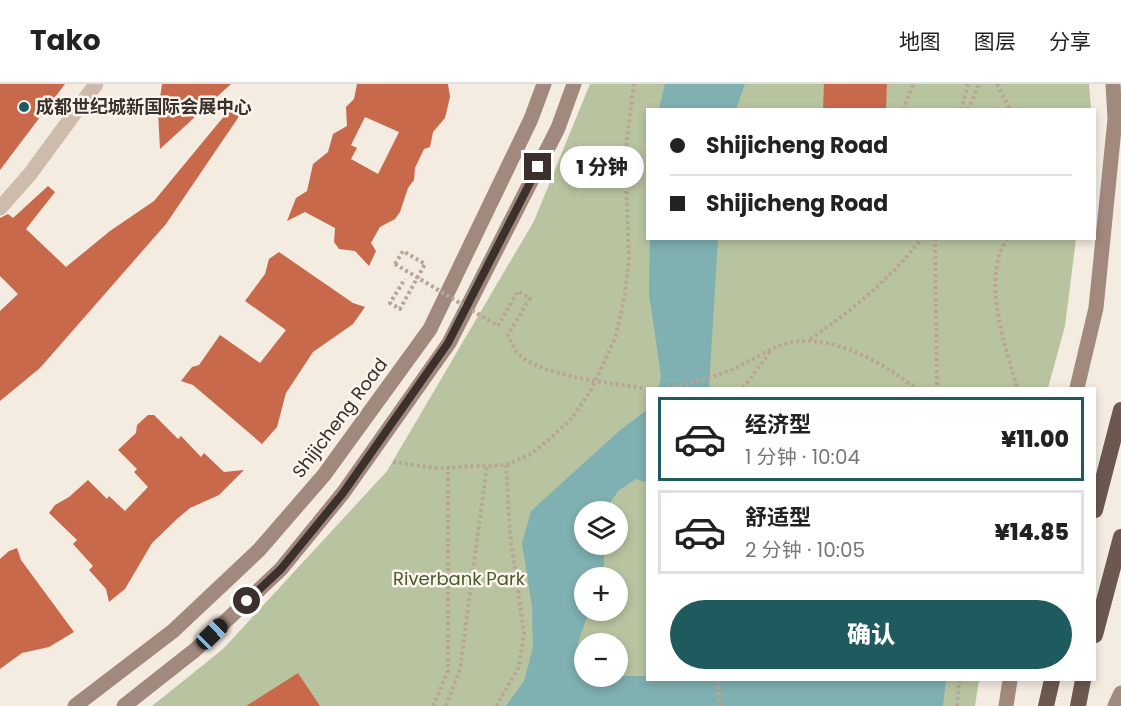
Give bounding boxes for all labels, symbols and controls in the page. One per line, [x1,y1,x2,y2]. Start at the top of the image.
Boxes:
text: Tako [30,21,101,60]
text: 地图 [899,27,941,56]
text: 图层 [974,27,1016,56]
text: 分享 [1049,27,1091,56]
place label: 成都世纪城新国际会展中心 [36,94,252,119]
marker: 成都世纪城新国际会展中心 [17,100,31,114]
text: Shijicheng Road [706,130,888,161]
callout: 1 分钟 [559,146,643,188]
route end [524,153,551,180]
text: 1 分钟 [576,153,628,181]
text: Shijicheng Road [706,188,888,219]
street label: Shijicheng Road [286,353,393,483]
text: 经济型 [745,409,811,440]
icon: car [673,412,727,466]
text: ¥11.00 [1001,424,1069,455]
text: 1 分钟 · 10:04 [745,443,860,471]
map controls [574,501,628,687]
button: layers [574,501,628,555]
text: 舒适型 [745,502,811,533]
icon: car [673,505,727,559]
text: ¥14.85 [994,517,1069,548]
text: 2 分钟 · 10:05 [745,536,865,564]
park label: Riverbank Park [393,566,526,591]
button: + [574,567,628,621]
route start [233,587,260,614]
button: 确认 [670,600,1072,669]
car [193,615,231,653]
button: − [574,633,628,687]

